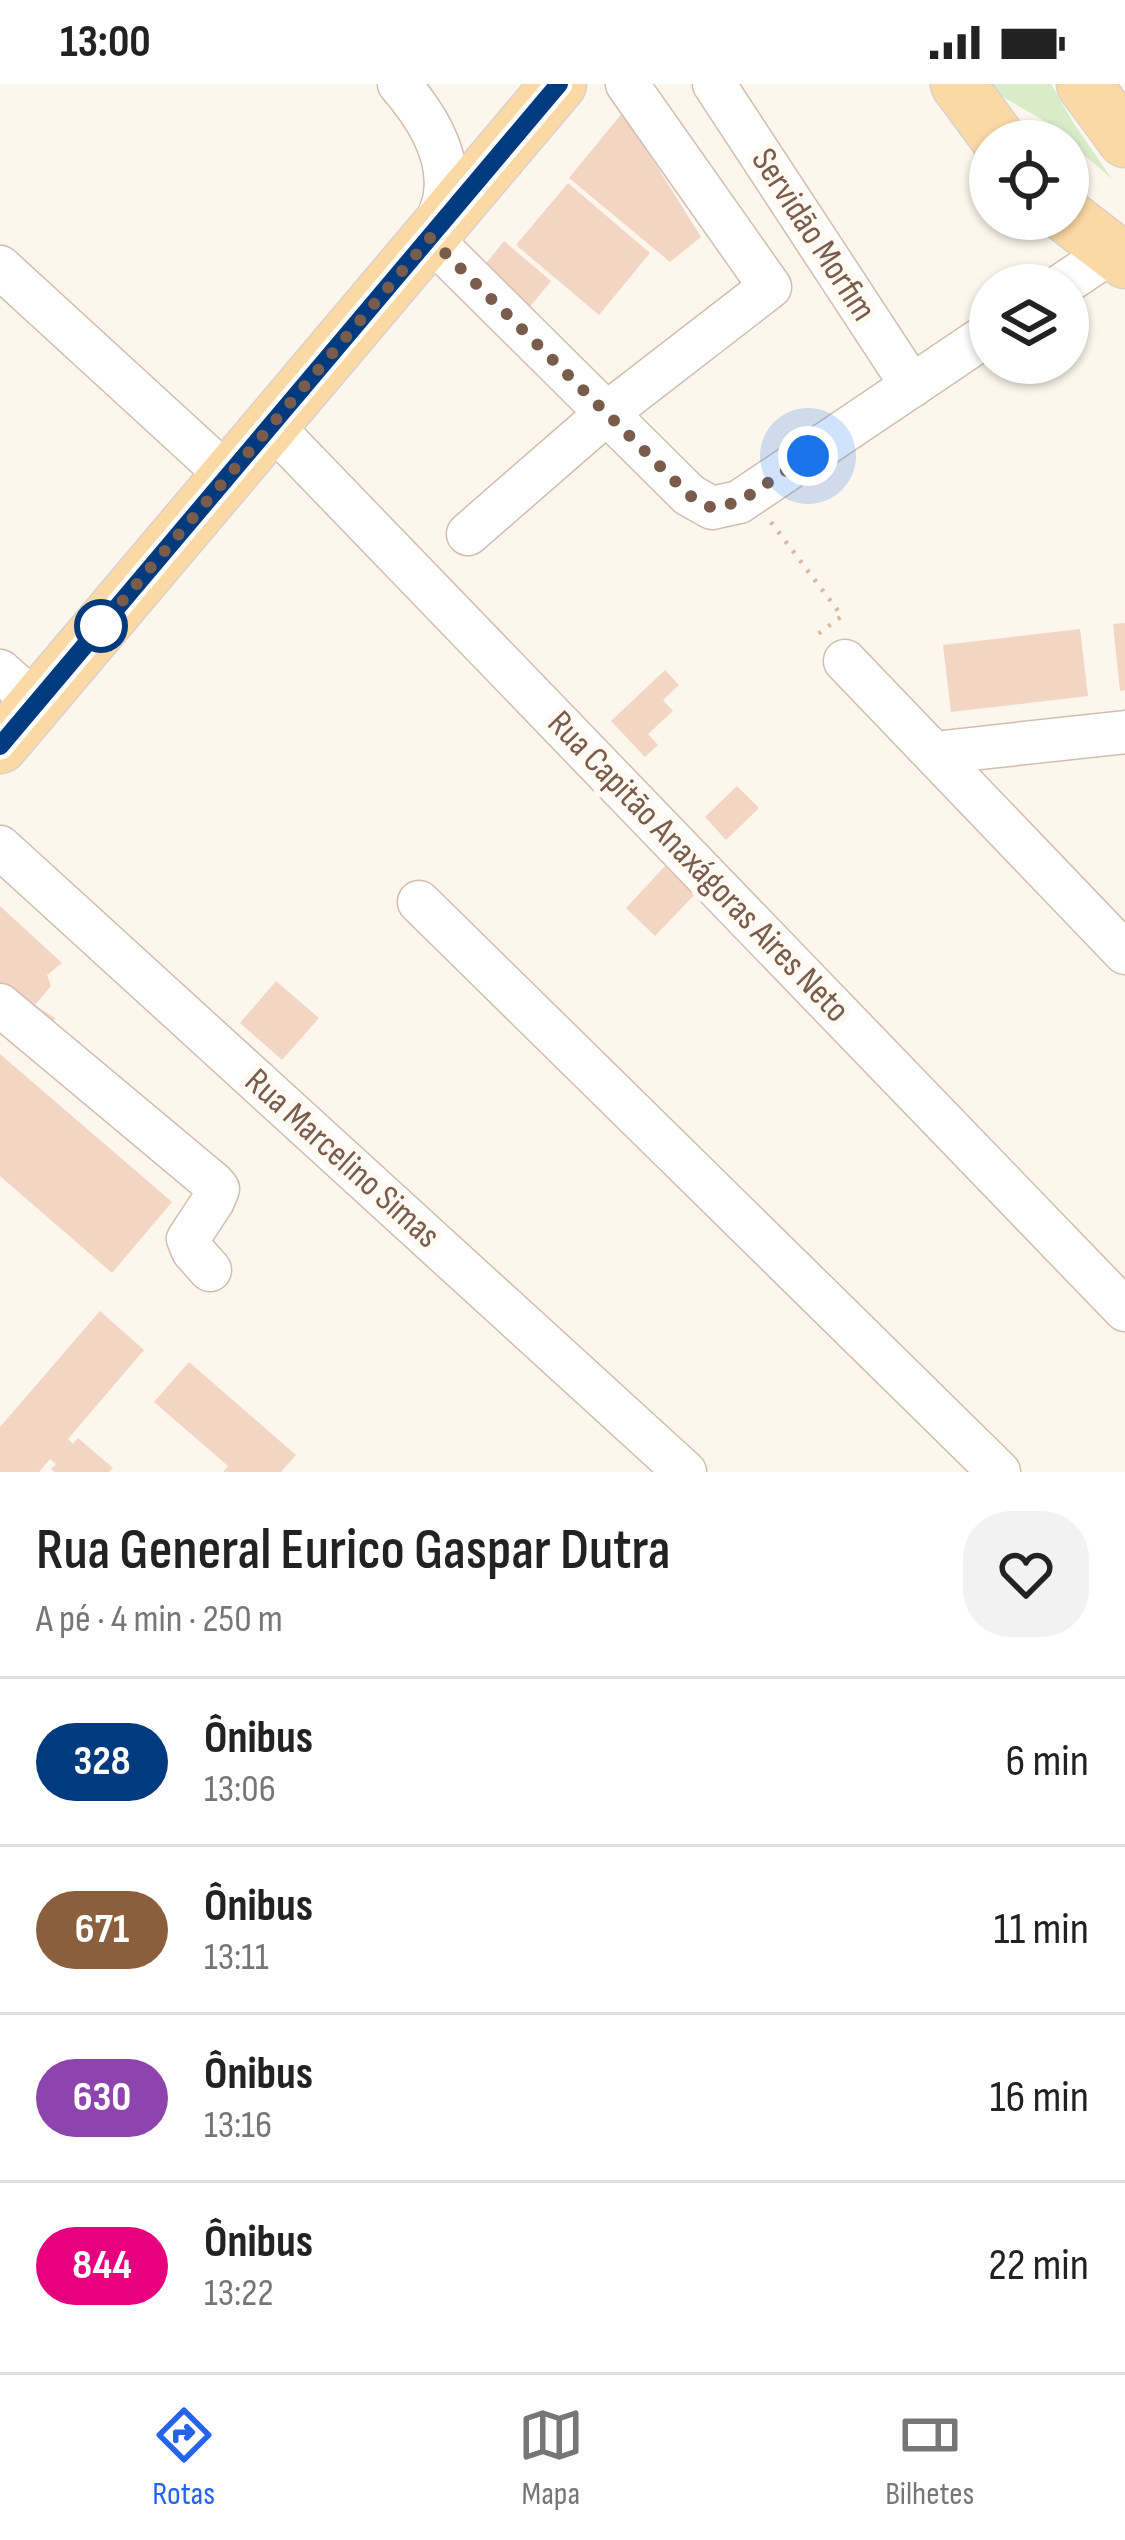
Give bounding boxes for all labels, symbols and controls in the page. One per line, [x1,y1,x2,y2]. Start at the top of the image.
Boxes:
text: 13:00 [60,15,151,70]
map controls [969,120,1089,384]
button: locate [969,120,1089,240]
street label: Servidão Morfim [741,141,885,329]
button: layers [969,264,1089,384]
your location [778,426,838,486]
unlabelled marker [76,601,126,651]
street label: Rua Capitão Anaxágoras Aires Neto [538,702,858,1032]
street label: Rua Marcelino Simas [236,1060,448,1258]
button: heart [963,1511,1089,1637]
text: Rua General Eurico Gaspar Dutra [36,1517,670,1585]
text: A pé · 4 min · 250 m [36,1596,283,1643]
text: Ônibus [204,1711,313,1766]
text: 6 min [1006,1734,1089,1789]
text: 328 [73,1736,131,1787]
text: 13:06 [204,1766,276,1813]
text: Ônibus [204,1879,313,1934]
text: 11 min [994,1902,1089,1957]
text: 671 [75,1904,129,1955]
text: 13:11 [204,1934,269,1981]
text: Ônibus [204,2047,313,2102]
text: 16 min [990,2070,1089,2125]
text: 630 [73,2072,131,2123]
text: 13:16 [204,2102,272,2149]
text: Ônibus [204,2215,313,2270]
text: 22 min [988,2238,1089,2293]
text: 844 [72,2240,132,2291]
text: 13:22 [204,2270,274,2317]
tab: Rotas [151,2402,217,2514]
tab: Mapa [518,2402,584,2514]
tab: Bilhetes [885,2402,974,2514]

